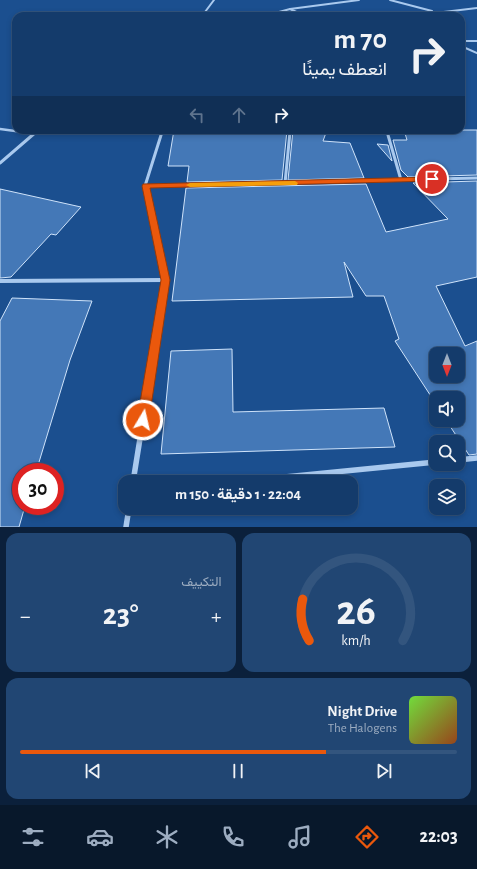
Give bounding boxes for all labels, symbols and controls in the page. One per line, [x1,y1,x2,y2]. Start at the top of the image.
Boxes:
text: 70 m [333,26,387,54]
icon: right [401,28,453,80]
text: انعطف يمينًا [302,61,387,79]
icon: left [186,104,208,126]
icon: ahead [228,104,250,126]
icon: right [270,104,292,126]
pin [415,162,449,196]
icon: arrive [421,168,443,190]
north arrow [429,347,465,383]
map controls [429,347,465,515]
button: sound [429,391,465,427]
position arrow [122,399,164,441]
button: search [429,435,465,471]
speed limit sign: 30 [12,463,64,515]
button: layers [429,479,465,515]
text: 22:04 · 1 دقيقة · 150 m [175,487,301,502]
text: التكييف [181,576,222,589]
text: 26 [336,590,376,631]
text: 23° [103,600,139,630]
text: − [20,605,31,627]
text: + [211,605,221,627]
text: km/h [342,633,371,647]
text: Night Drive [327,704,397,719]
text: The Halogens [328,722,397,735]
icon: previous [82,760,104,782]
icon: pause [227,760,249,782]
icon: next [373,760,395,782]
icon: filters [19,823,47,851]
icon: car [86,823,114,851]
icon: climate [153,823,181,851]
icon: phone [219,823,247,851]
icon: music [286,823,314,851]
icon: directions [353,823,381,851]
text: 22:03 [419,828,458,846]

